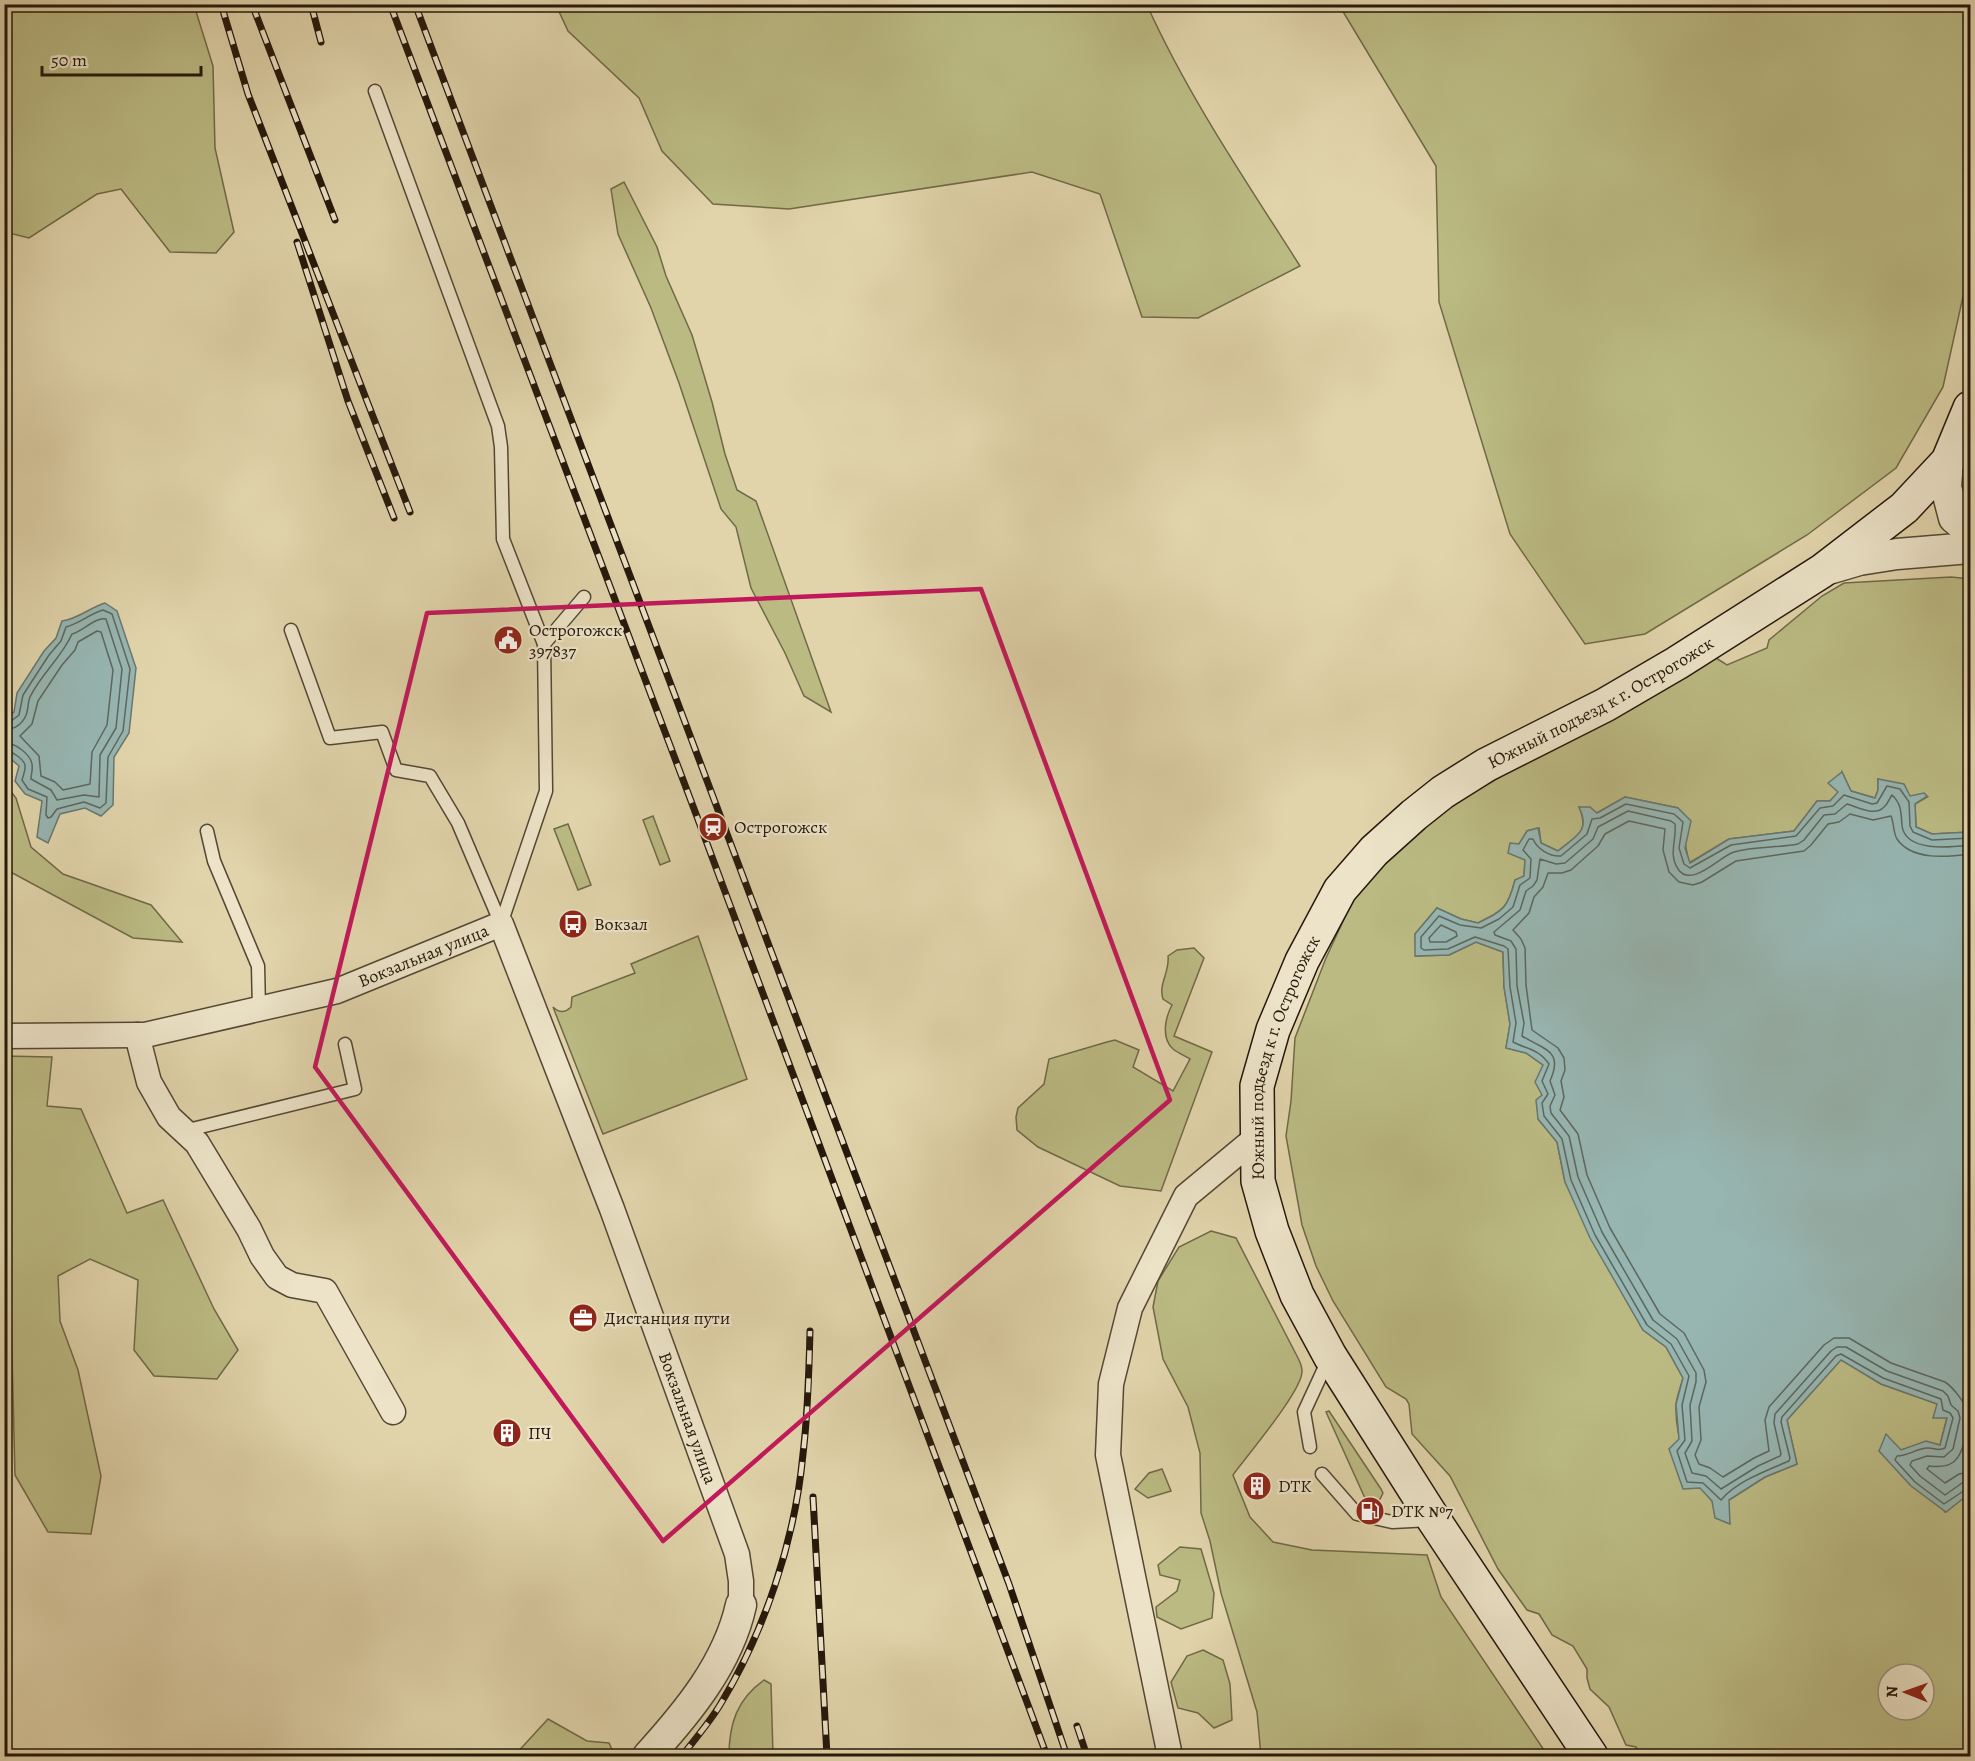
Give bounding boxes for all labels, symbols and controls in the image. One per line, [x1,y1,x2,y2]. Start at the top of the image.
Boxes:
scale bar [42,39,201,77]
text: 50 m [51,48,87,72]
place label: Острогожск 397837 [529,618,622,663]
public building icon: Острогожск 397837 [492,624,524,656]
street label: Южный подъезд к г. Острогожск [1483,631,1718,774]
station icon: Острогожск [697,811,729,843]
place label: Острогожск [734,815,827,839]
bus stop icon: Вокзал [557,908,589,940]
place label: Вокзал [594,912,648,936]
street label: Вокзальная улица [355,918,493,993]
street label: Южный подъезд к г. Острогожск [1245,931,1326,1180]
office icon: Дистанция пути [567,1302,599,1334]
place label: Дистанция пути [604,1306,730,1330]
street label: Вокзальная улица [653,1349,723,1488]
building icon: ПЧ [491,1417,523,1449]
place label: ПЧ [528,1421,552,1445]
building icon: DTK [1241,1470,1273,1502]
place label: DTK [1278,1474,1312,1498]
fuel station icon: DTK №7 [1354,1495,1386,1527]
place label: DTK №7 [1391,1499,1453,1523]
north arrow [1876,1662,1936,1722]
text: N [1881,1685,1903,1698]

